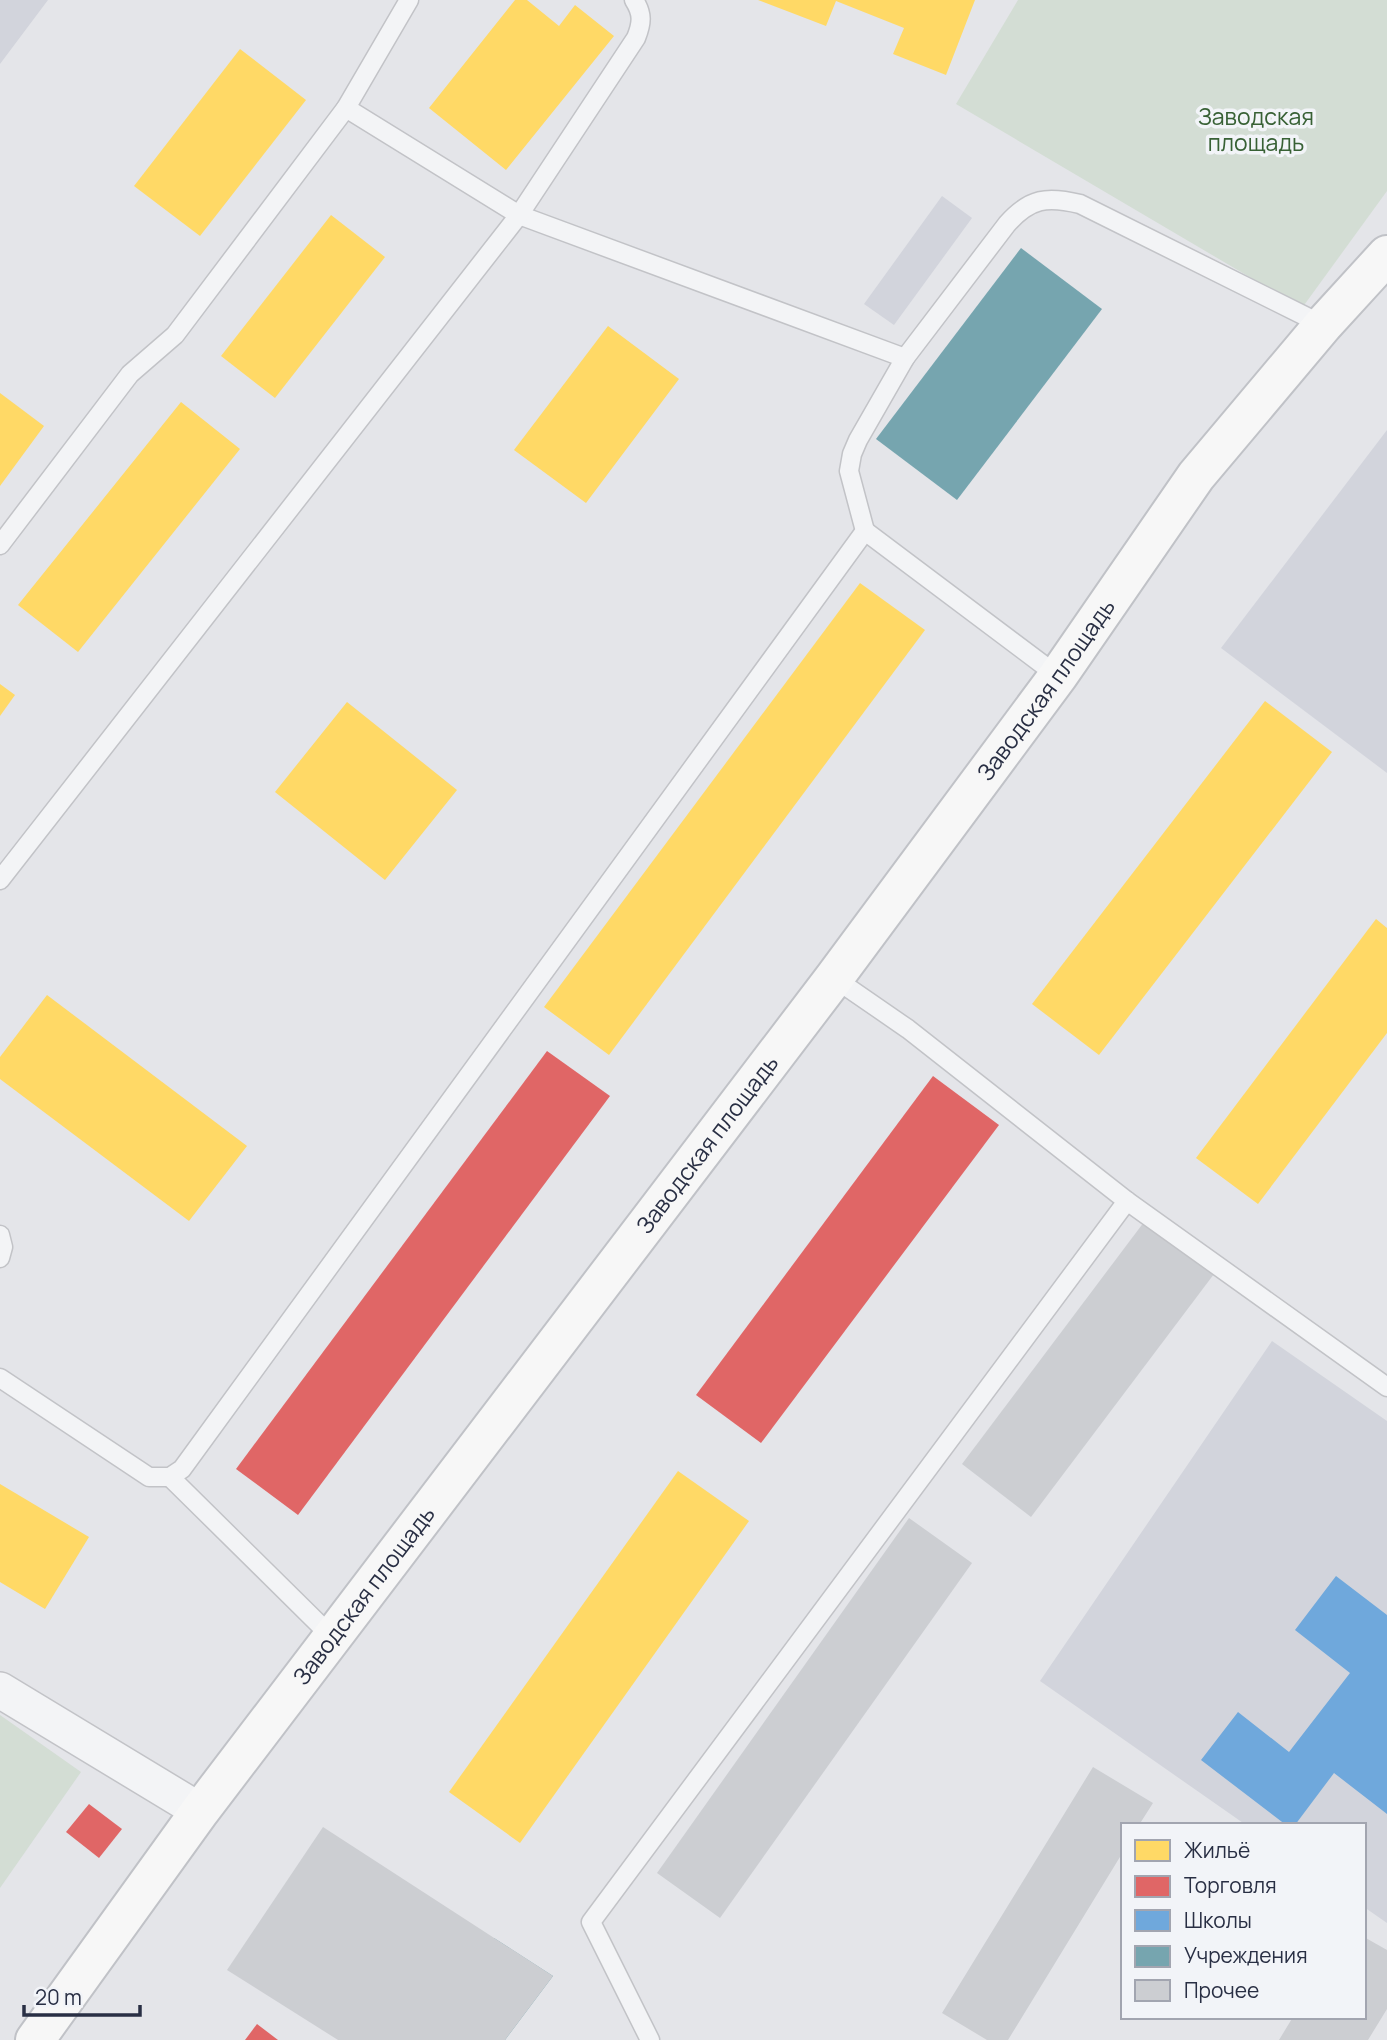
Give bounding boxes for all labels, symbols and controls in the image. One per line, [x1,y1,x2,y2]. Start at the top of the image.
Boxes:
park label: Заводская площадь [1198,100,1314,158]
street label: Заводская площадь [969,592,1122,787]
street label: Заводская площадь [628,1048,785,1240]
street label: Заводская площадь [285,1499,442,1691]
legend [1121,1823,1366,2019]
text: Жильё [1184,1836,1250,1864]
text: Торговля [1184,1871,1277,1899]
text: Школы [1184,1906,1252,1934]
text: Учреждения [1184,1941,1308,1969]
scale bar [24,1974,140,2018]
text: Прочее [1184,1976,1259,2004]
text: 20 m [35,1983,82,2011]

